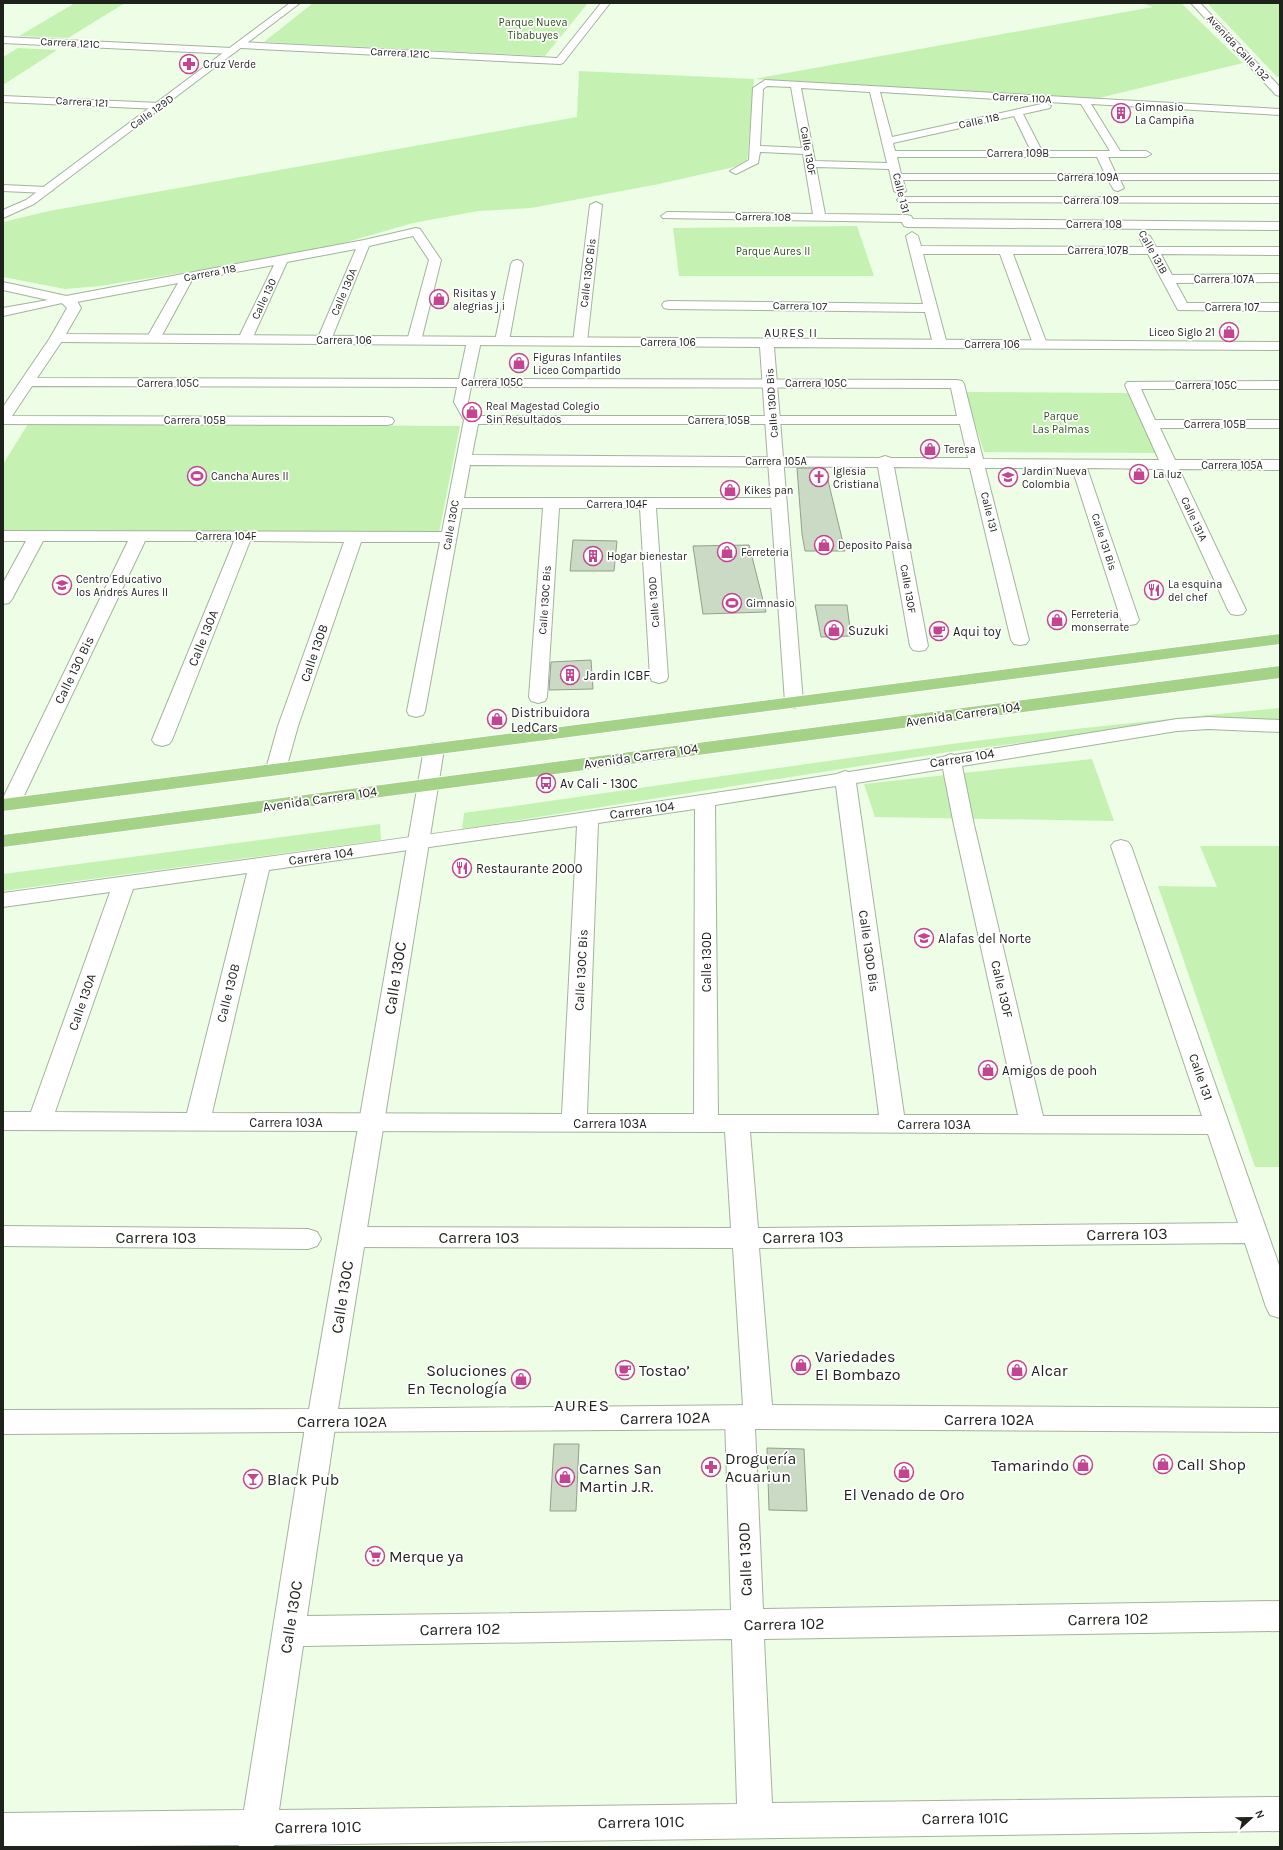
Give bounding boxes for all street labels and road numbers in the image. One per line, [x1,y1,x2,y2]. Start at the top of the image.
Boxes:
street label: Avenida Calle 132 [1204,12,1272,84]
street label: Carrera 121C [40,35,100,51]
street label: Carrera 121C [370,45,430,61]
street label: Carrera 110A [992,90,1053,106]
street label: Calle 129D [128,92,176,132]
street label: Carrera 121 [55,94,109,110]
street label: Calle 118 [957,110,1001,132]
street label: Calle 130F [797,125,819,177]
street label: Carrera 109B [987,147,1049,160]
street label: Carrera 109A [1057,171,1120,184]
street label: Calle 131 [890,172,912,214]
street label: Carrera 109 [1063,194,1119,207]
street label: Carrera 108 [735,210,791,224]
street label: Carrera 108 [1066,218,1122,231]
street label: Calle 131B [1136,228,1170,276]
street label: Calle 130C Bis [577,238,599,308]
street label: Carrera 107B [1067,244,1129,257]
street label: Carrera 118 [183,262,238,284]
street label: Calle 130A [328,266,360,318]
street label: Carrera 107A [1194,273,1255,286]
street label: Calle 130 [249,276,279,322]
street label: Carrera 107 [773,299,827,313]
street label: Carrera 107 [1205,301,1259,314]
street label: Carrera 106 [316,334,372,347]
street label: Carrera 106 [640,336,696,349]
street label: Carrera 106 [964,338,1020,351]
street label: Calle 130D Bis [763,368,781,438]
street label: Carrera 105C [461,376,523,389]
street label: Carrera 105C [137,377,199,390]
street label: Carrera 105C [785,377,847,390]
street label: Carrera 105C [1175,379,1237,392]
street label: Carrera 105B [164,414,226,427]
street label: Carrera 105B [688,414,750,427]
street label: Carrera 105B [1184,418,1246,431]
street label: Carrera 105A [745,455,808,468]
street label: Carrera 105A [1201,459,1264,472]
street label: Calle 131 [978,491,1000,533]
street label: Calle 131A [1178,495,1210,544]
street label: Carrera 104F [586,498,648,511]
street label: Calle 130C [440,499,462,551]
street label: Calle 131 Bis [1089,512,1119,573]
street label: Carrera 104F [195,530,257,543]
street label: Calle 130F [897,563,919,615]
street label: Calle 130C Bis [536,565,554,635]
street label: Calle 130D [646,576,662,628]
street label: Calle 130A [185,607,221,668]
street label: Calle 130B [297,622,331,684]
street label: Calle 130 Bis [51,633,97,706]
street label: Avenida Carrera 104 [905,699,1021,729]
street label: Avenida Carrera 104 [583,741,699,771]
street label: Carrera 104 [929,745,995,771]
street label: Avenida Carrera 104 [262,784,378,814]
street label: Carrera 104 [609,798,675,822]
street label: Carrera 104 [288,844,354,868]
street label: Calle 130D Bis [856,909,882,993]
street label: Calle 130C Bis [571,929,591,1011]
street label: Calle 130D [699,932,714,992]
street label: Calle 130C [380,940,410,1016]
street label: Calle 130F [988,959,1016,1019]
street label: Calle 130B [213,962,243,1024]
street label: Calle 130A [65,971,99,1032]
street label: Calle 131 [1186,1052,1216,1102]
street label: Carrera 103A [249,1115,323,1130]
street label: Carrera 103A [573,1116,647,1131]
street label: Carrera 103A [897,1117,971,1132]
street label: Carrera 103 [1086,1224,1168,1244]
street label: Carrera 103 [762,1227,844,1247]
street label: Carrera 103 [115,1228,197,1247]
street label: Carrera 103 [438,1228,520,1247]
street label: Calle 130C [327,1259,357,1335]
street label: Carrera 102A [620,1408,710,1428]
street label: Carrera 102A [944,1410,1034,1429]
street label: Carrera 102A [297,1412,387,1431]
street label: Calle 130D [734,1521,756,1597]
street label: Calle 130C [276,1579,306,1655]
street label: Carrera 102 [1067,1609,1149,1629]
street label: Carrera 102 [743,1614,825,1634]
street label: Carrera 102 [419,1619,501,1639]
street label: Carrera 101C [922,1808,1009,1828]
street label: Carrera 101C [598,1812,685,1832]
street label: Carrera 101C [275,1817,362,1837]

